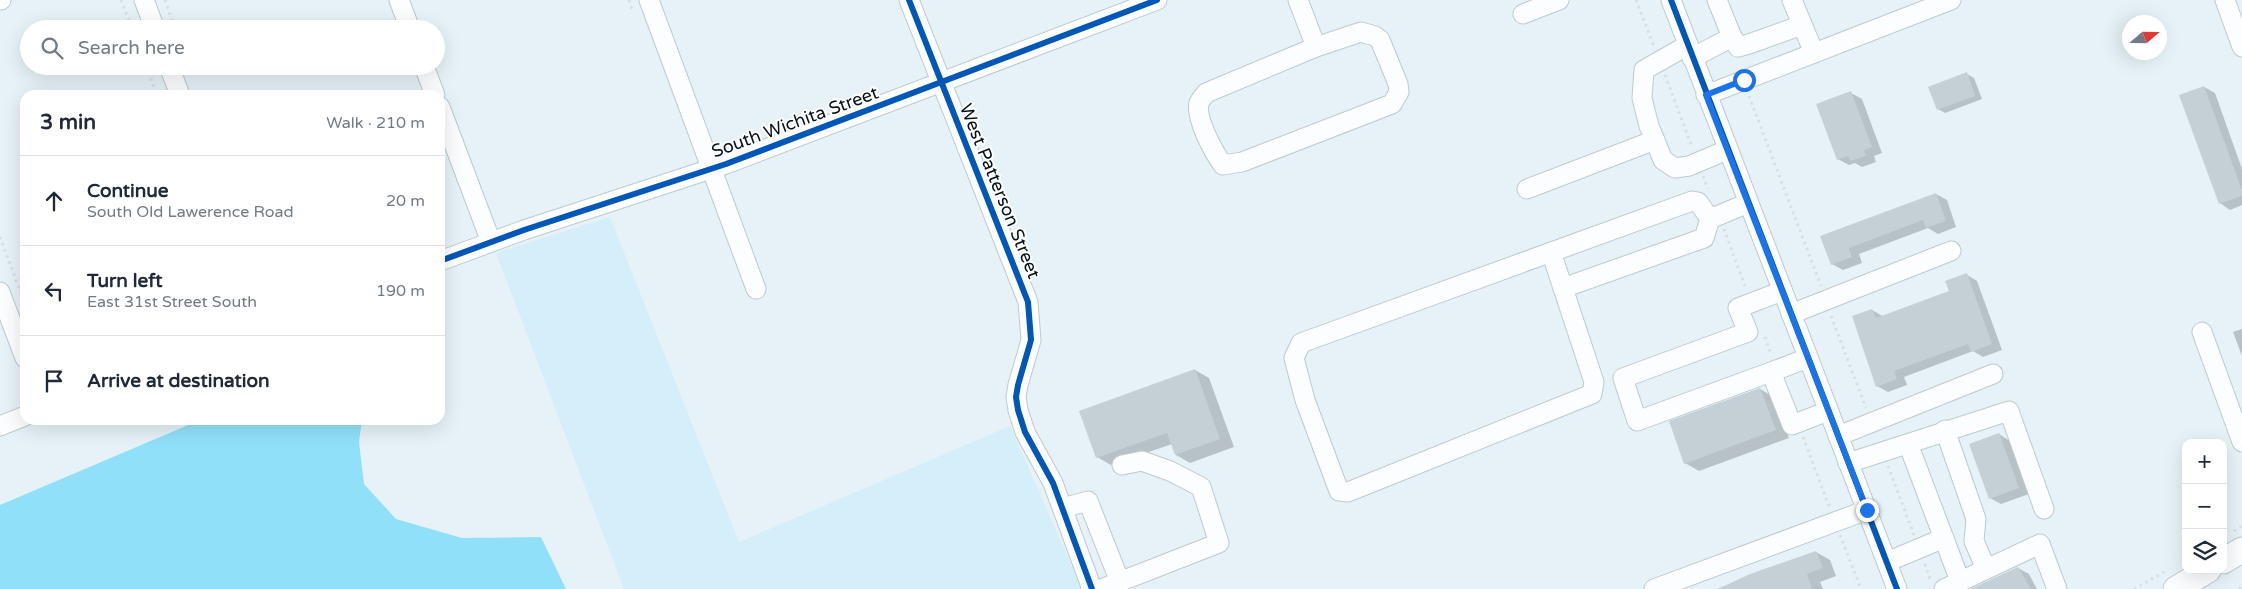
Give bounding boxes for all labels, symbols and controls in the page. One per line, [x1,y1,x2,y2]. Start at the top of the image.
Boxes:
north arrow [2122,15,2167,60]
search box [20,20,445,75]
icon: search [38,34,66,62]
text: Search here [78,37,185,59]
route start [1733,69,1756,92]
street label: South Wichita Street [708,81,882,162]
street label: West Patterson Street [955,100,1045,282]
text: 3 min [40,110,96,135]
text: Walk · 210 m [326,113,425,133]
text: Continue [87,180,169,202]
icon: ahead [40,187,68,215]
text: 20 m [386,191,425,211]
text: South Old Lawerence Road [87,202,294,222]
text: Turn left [87,270,163,292]
icon: left [40,277,68,305]
text: 190 m [376,281,425,301]
text: East 31st Street South [87,292,257,312]
icon: arrive [40,367,68,395]
text: Arrive at destination [87,370,270,392]
map controls [2182,439,2227,574]
button: + [2182,439,2227,484]
button: − [2182,484,2227,529]
route end [1856,499,1879,522]
button: layers [2182,529,2227,574]

